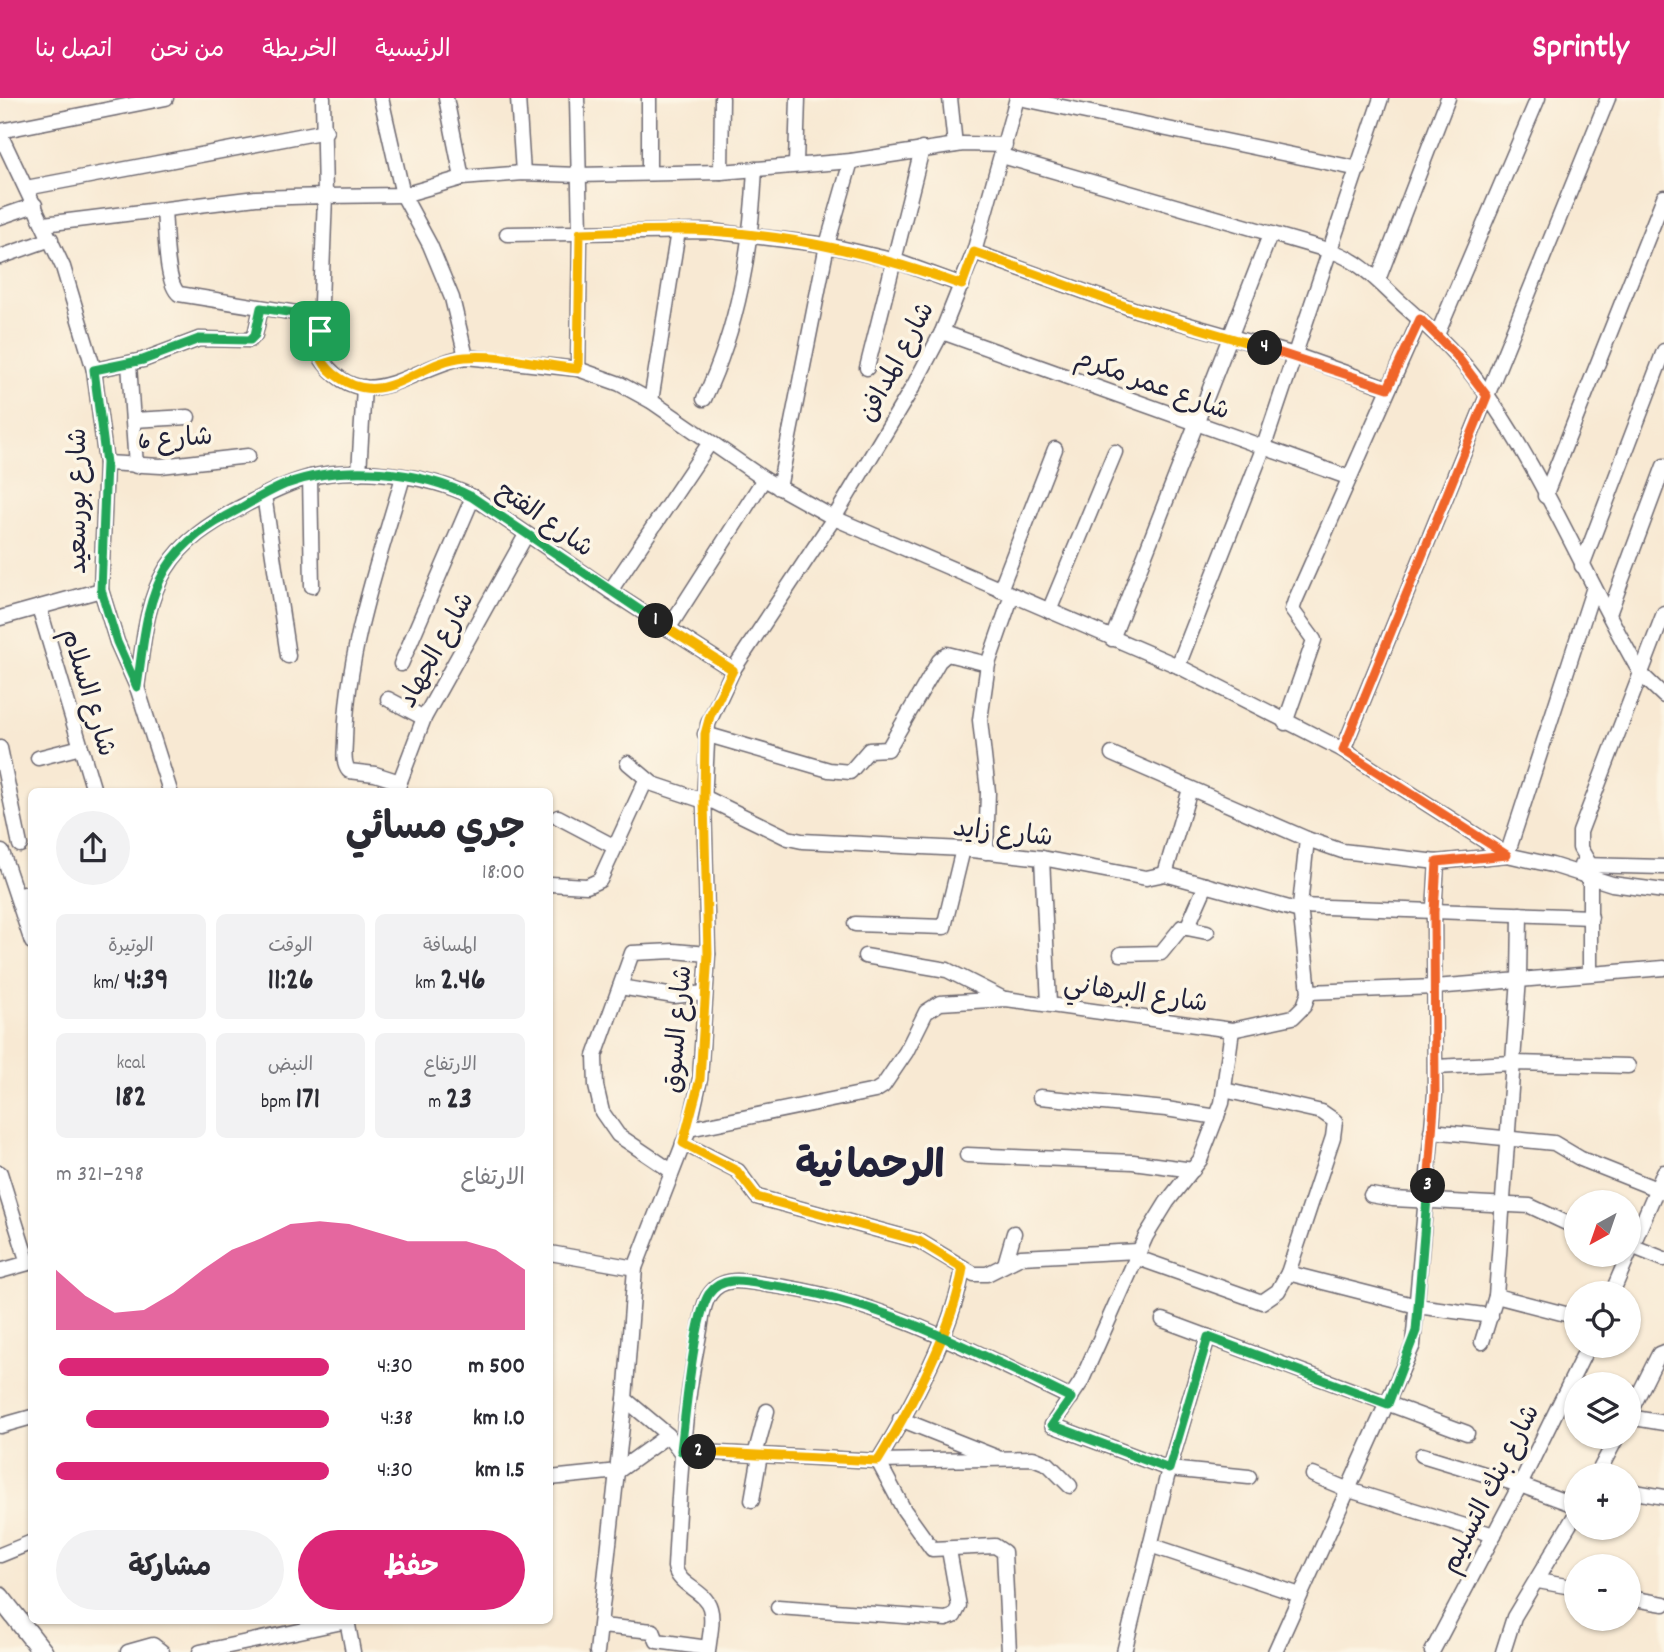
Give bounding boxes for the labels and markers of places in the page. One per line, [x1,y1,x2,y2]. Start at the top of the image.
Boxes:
pin [290,301,350,361]
pin: 4 [1248,330,1282,366]
pin: 1 [638,603,674,638]
pin: 3 [1410,1168,1446,1204]
pin: 2 [682,1434,716,1470]

